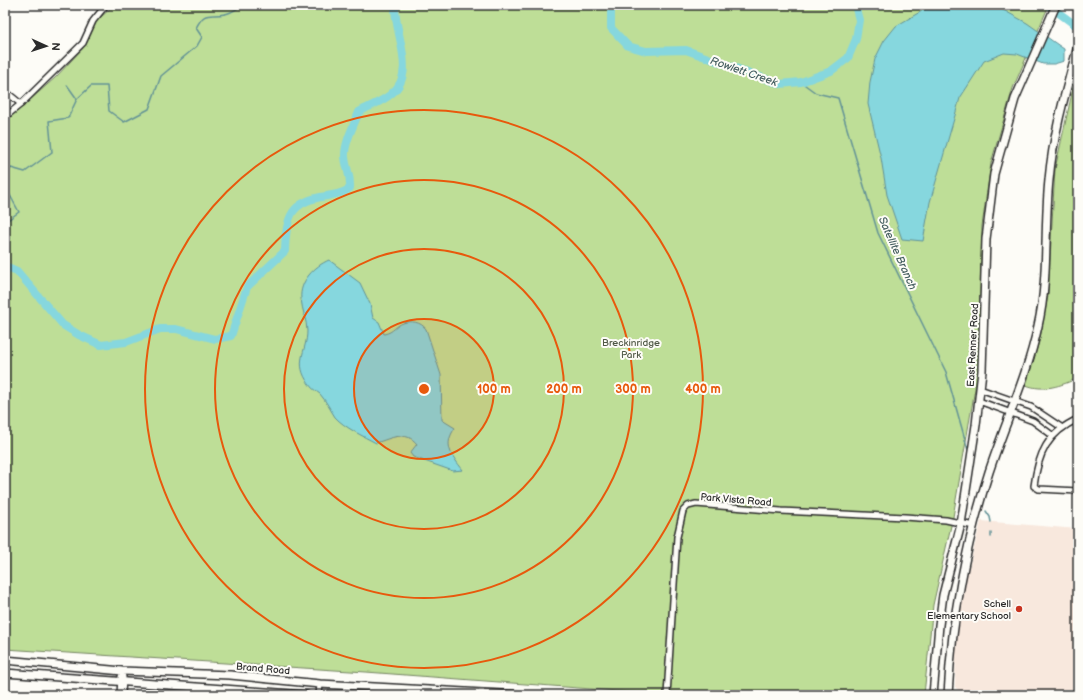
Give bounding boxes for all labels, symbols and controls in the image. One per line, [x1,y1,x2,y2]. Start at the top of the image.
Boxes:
north arrow [26,26,66,66]
text: N [49,42,62,51]
water label: Rowlett Creek [709,54,780,89]
water label: Satellite Branch [876,215,919,292]
street label: East Renner Road [965,303,981,387]
park label: Breckinridge Park [602,337,660,361]
centre of rings [417,382,431,396]
text: 100 m [477,382,511,397]
text: 200 m [546,382,582,397]
text: 300 m [615,382,651,397]
text: 400 m [685,382,721,397]
street label: Park Vista Road [700,491,772,509]
place label: Schell Elementary School [927,598,1011,622]
marker: Schell Elementary School [1014,604,1024,614]
street label: Brand Road [235,661,291,677]

